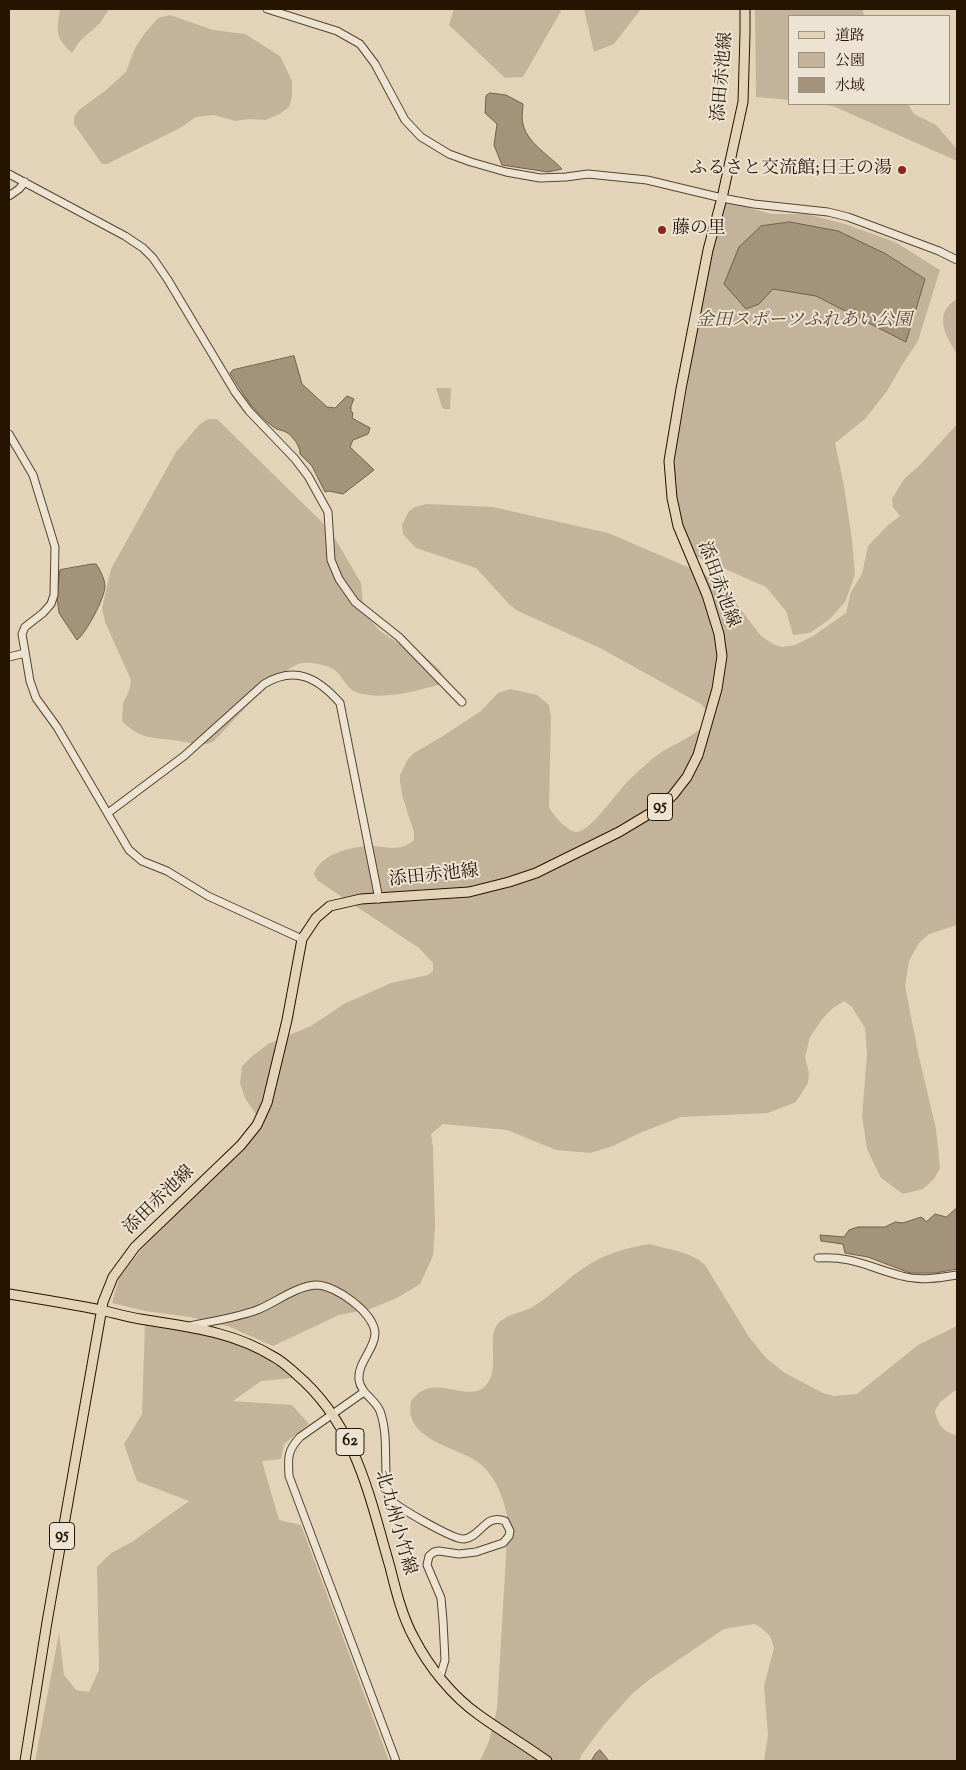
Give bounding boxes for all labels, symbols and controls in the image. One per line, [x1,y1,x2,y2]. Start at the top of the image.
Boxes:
legend [788,15,951,105]
text: 道路 [835,26,865,47]
street label: 添田赤池線 [709,31,739,123]
text: 公園 [835,51,865,72]
text: 水域 [835,76,865,97]
place label: ふるさと交流館;日王の湯 [689,159,892,181]
marker: ふるさと交流館;日王の湯 [896,164,908,176]
place label: 藤の里 [672,219,726,241]
marker: 藤の里 [656,224,668,236]
park label: 金田スポーツふれあい公園 [696,311,912,333]
street label: 添田赤池線 [691,539,743,631]
road number: 95 [648,794,672,820]
street label: 添田赤池線 [388,862,480,892]
street label: 添田赤池線 [120,1162,200,1240]
road number: 62 [336,1428,364,1455]
street label: 北九州小竹線 [369,1468,419,1578]
road number: 95 [50,1522,74,1550]

